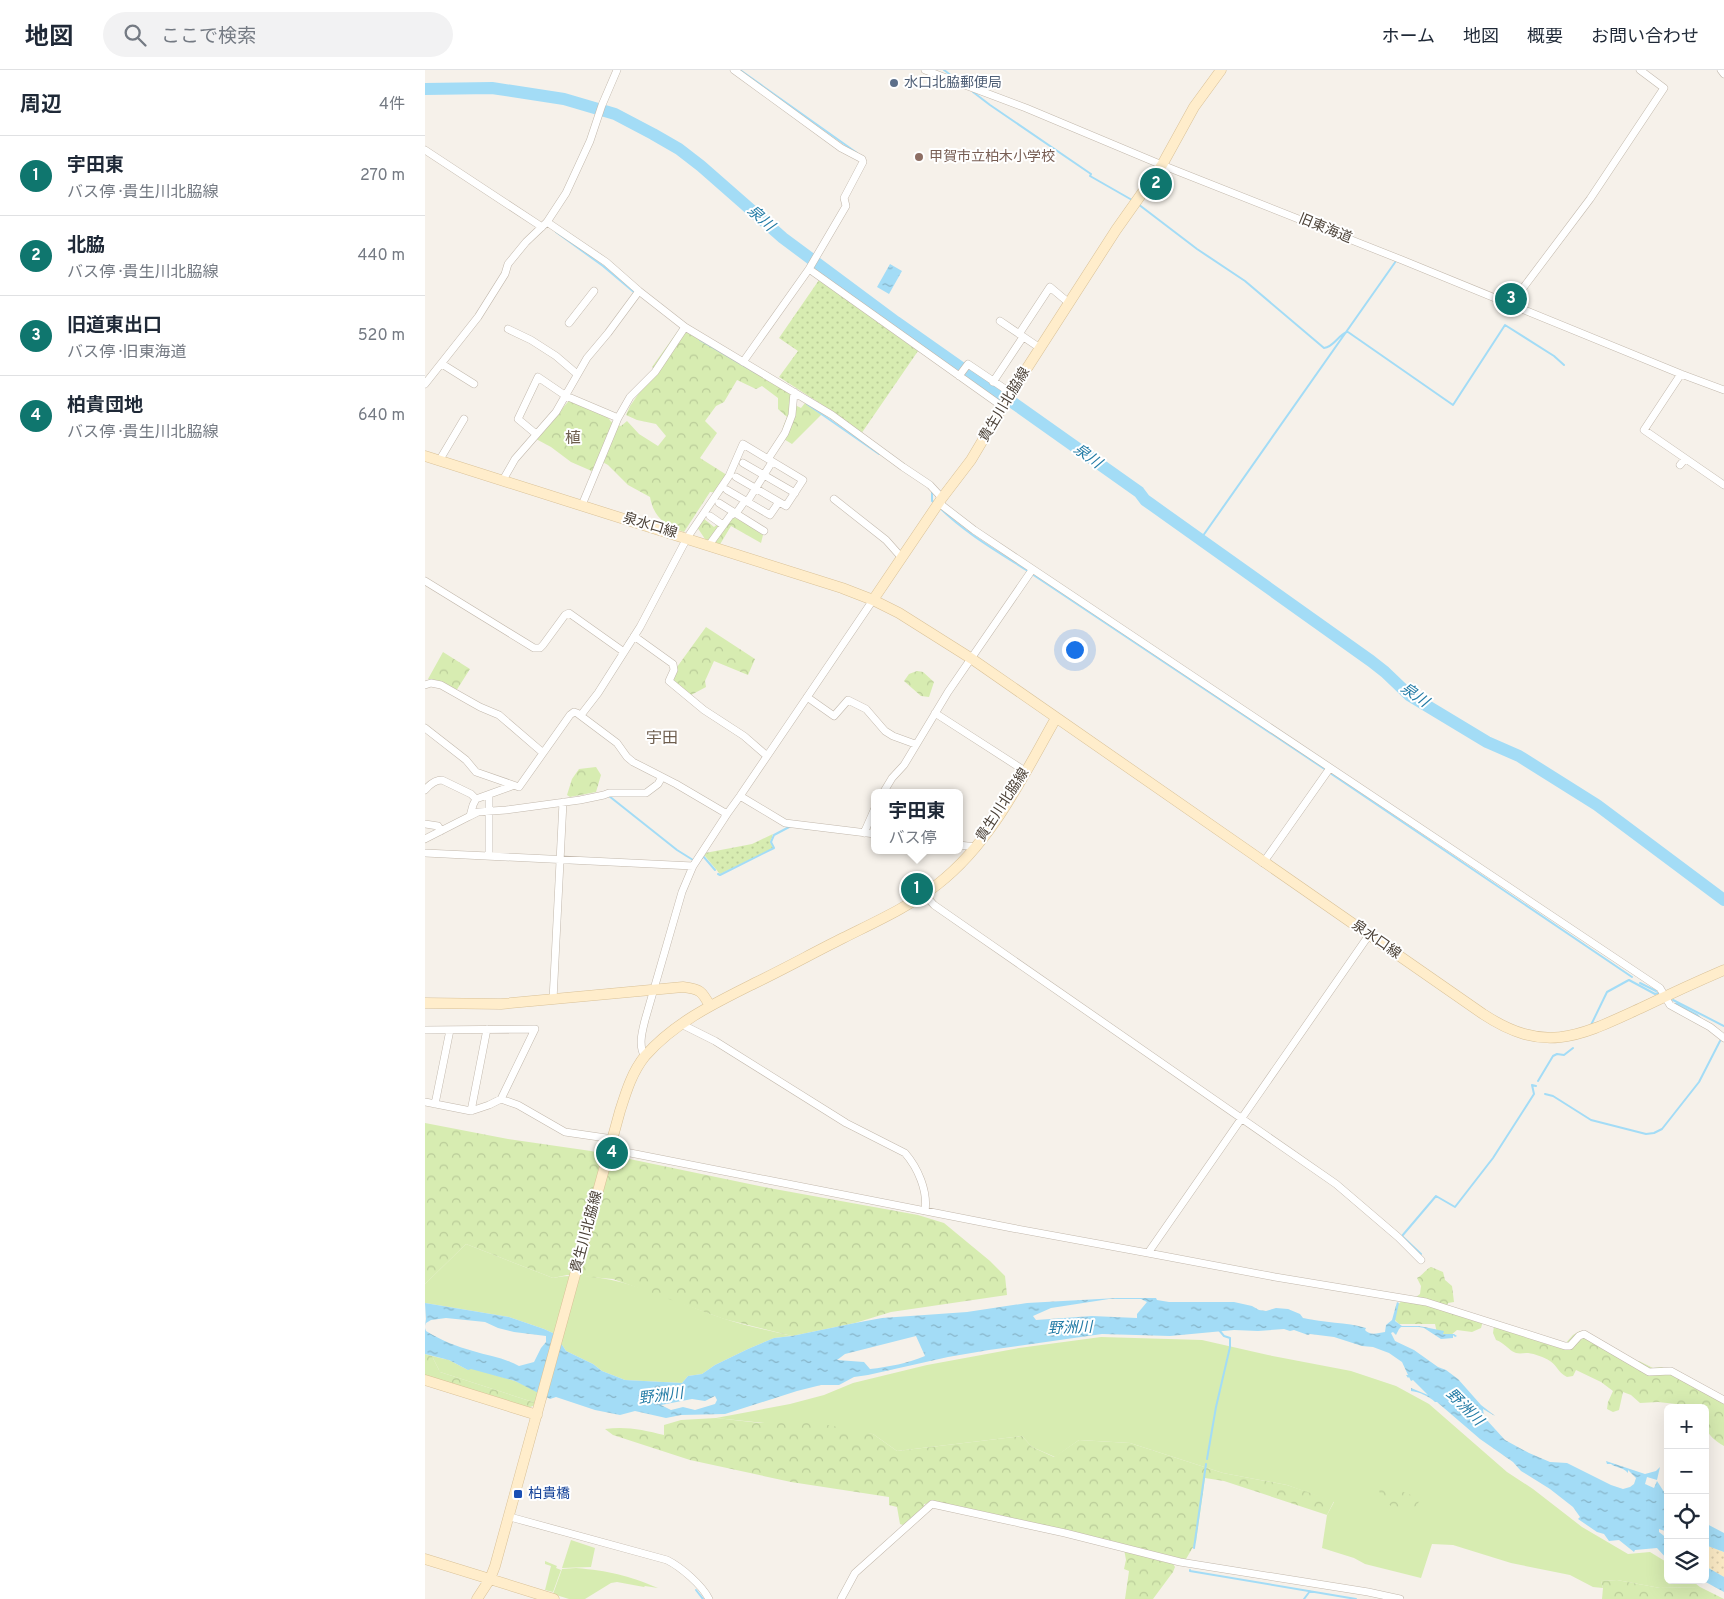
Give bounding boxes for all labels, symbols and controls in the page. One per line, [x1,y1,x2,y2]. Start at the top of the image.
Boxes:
search box [103,12,453,57]
icon: search [121,21,149,49]
text: 地図 [25,23,73,53]
text: ここで検索 [161,25,256,49]
text: ホーム [1382,26,1435,49]
text: 地図 [1463,26,1499,49]
text: 概要 [1527,26,1563,49]
text: お問い合わせ [1591,26,1699,49]
place label: 水口北脇郵便局 [904,74,1002,92]
marker: 水口北脇郵便局 [888,77,900,89]
text: 周辺 [20,92,62,119]
text: 4件 [379,95,405,115]
place label: 甲賀市立柏木小学校 [929,149,1055,166]
marker: 甲賀市立柏木小学校 [913,151,925,163]
text: 宇田東 [67,154,124,178]
pin: 2 [1140,165,1172,203]
text: 1 [33,166,39,186]
text: 270 m [360,166,405,186]
text: バス停 · 貴生川北脇線 [67,183,219,203]
water label: 泉川 [742,202,779,237]
street label: 旧東海道 [1296,211,1354,247]
text: 北脇 [67,234,105,258]
text: 2 [31,246,41,266]
text: 440 m [358,246,405,266]
text: バス停 · 貴生川北脇線 [67,263,219,283]
pin: 3 [1495,280,1527,318]
text: 旧道東出口 [67,314,162,338]
text: 3 [31,326,41,346]
text: 520 m [358,326,405,346]
text: バス停 · 旧東海道 [67,343,187,363]
street label: 貴生川北脇線 [975,364,1034,445]
text: 柏貴団地 [67,394,143,418]
text: 4 [31,406,41,426]
text: 640 m [358,406,405,426]
text: バス停 · 貴生川北脇線 [67,423,219,443]
district label: 植 [565,429,581,449]
water label: 泉川 [1069,440,1106,475]
street label: 泉水口線 [621,509,680,542]
your location [1062,637,1088,663]
water label: 泉川 [1396,680,1433,714]
district label: 宇田 [646,729,678,749]
street label: 貴生川北脇線 [972,765,1033,845]
popup [871,789,963,854]
text: 宇田東 [888,800,946,824]
text: バス停 [888,829,937,849]
pin: 1 [901,870,933,908]
street label: 泉水口線 [1348,916,1404,963]
pin: 4 [596,1134,628,1172]
street label: 貴生川北脇線 [567,1189,606,1275]
water label: 野洲川 [1047,1319,1095,1339]
water label: 野洲川 [638,1385,686,1409]
water label: 野洲川 [1441,1385,1488,1432]
map controls [1664,1404,1709,1584]
button: + [1664,1404,1709,1449]
button: − [1664,1449,1709,1494]
place label: 柏貴橋 [528,1486,570,1503]
marker: 柏貴橋 [512,1488,524,1500]
button: locate [1664,1494,1709,1539]
button: layers [1664,1539,1709,1584]

